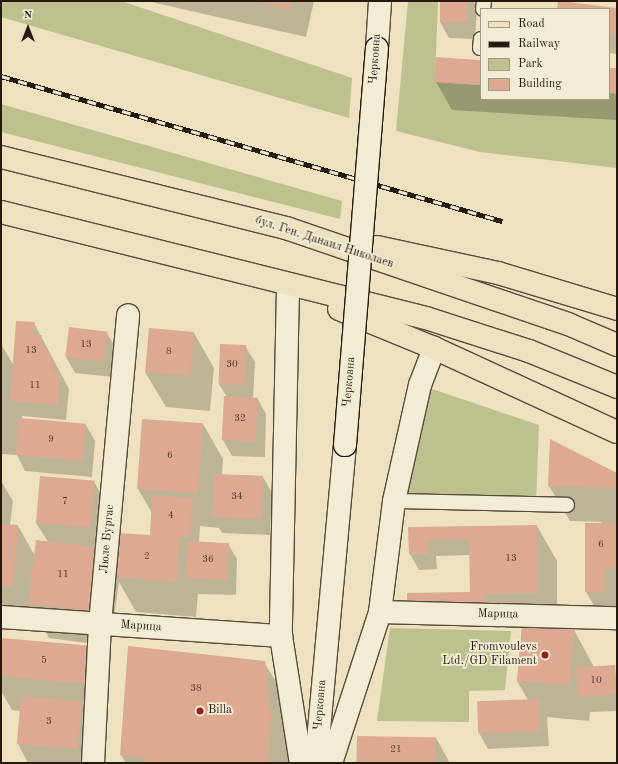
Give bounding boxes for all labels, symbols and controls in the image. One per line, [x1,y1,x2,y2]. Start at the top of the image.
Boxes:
north arrow [8,8,48,48]
legend [480,8,610,100]
text: N [24,10,32,21]
text: Road [518,18,545,30]
street label: Черковна [367,33,385,85]
text: Railway [518,38,560,50]
text: Park [518,58,543,70]
text: Building [518,78,562,90]
street label: бул. Ген. Данаил Николаев [253,214,395,272]
house number: 13 [80,339,92,351]
house number: 13 [25,345,37,357]
house number: 8 [166,346,172,358]
street label: Черковна [341,356,359,408]
house number: 30 [226,359,238,371]
house number: 11 [29,380,41,392]
house number: 32 [234,413,246,425]
house number: 9 [48,434,54,446]
house number: 6 [167,450,173,462]
house number: 34 [231,491,243,503]
house number: 7 [62,496,68,508]
street label: Люле Бургас [98,504,118,574]
house number: 4 [168,510,174,522]
house number: 6 [598,539,604,551]
house number: 2 [144,551,150,563]
house number: 13 [505,553,517,565]
house number: 36 [202,554,214,566]
house number: 11 [57,569,69,581]
street label: Марица [477,607,519,623]
street label: Марица [120,618,162,636]
place label: Fromvoulevs Ltd./GD Filament [442,641,537,669]
marker: Fromvoulevs Ltd./GD Filament [540,650,550,660]
house number: 5 [41,655,47,667]
house number: 10 [590,675,602,687]
street label: Черковна [312,679,330,731]
house number: 38 [190,683,202,695]
place label: Billa [208,704,232,718]
marker: Billa [195,706,205,716]
house number: 3 [46,716,52,728]
house number: 21 [390,744,402,756]

